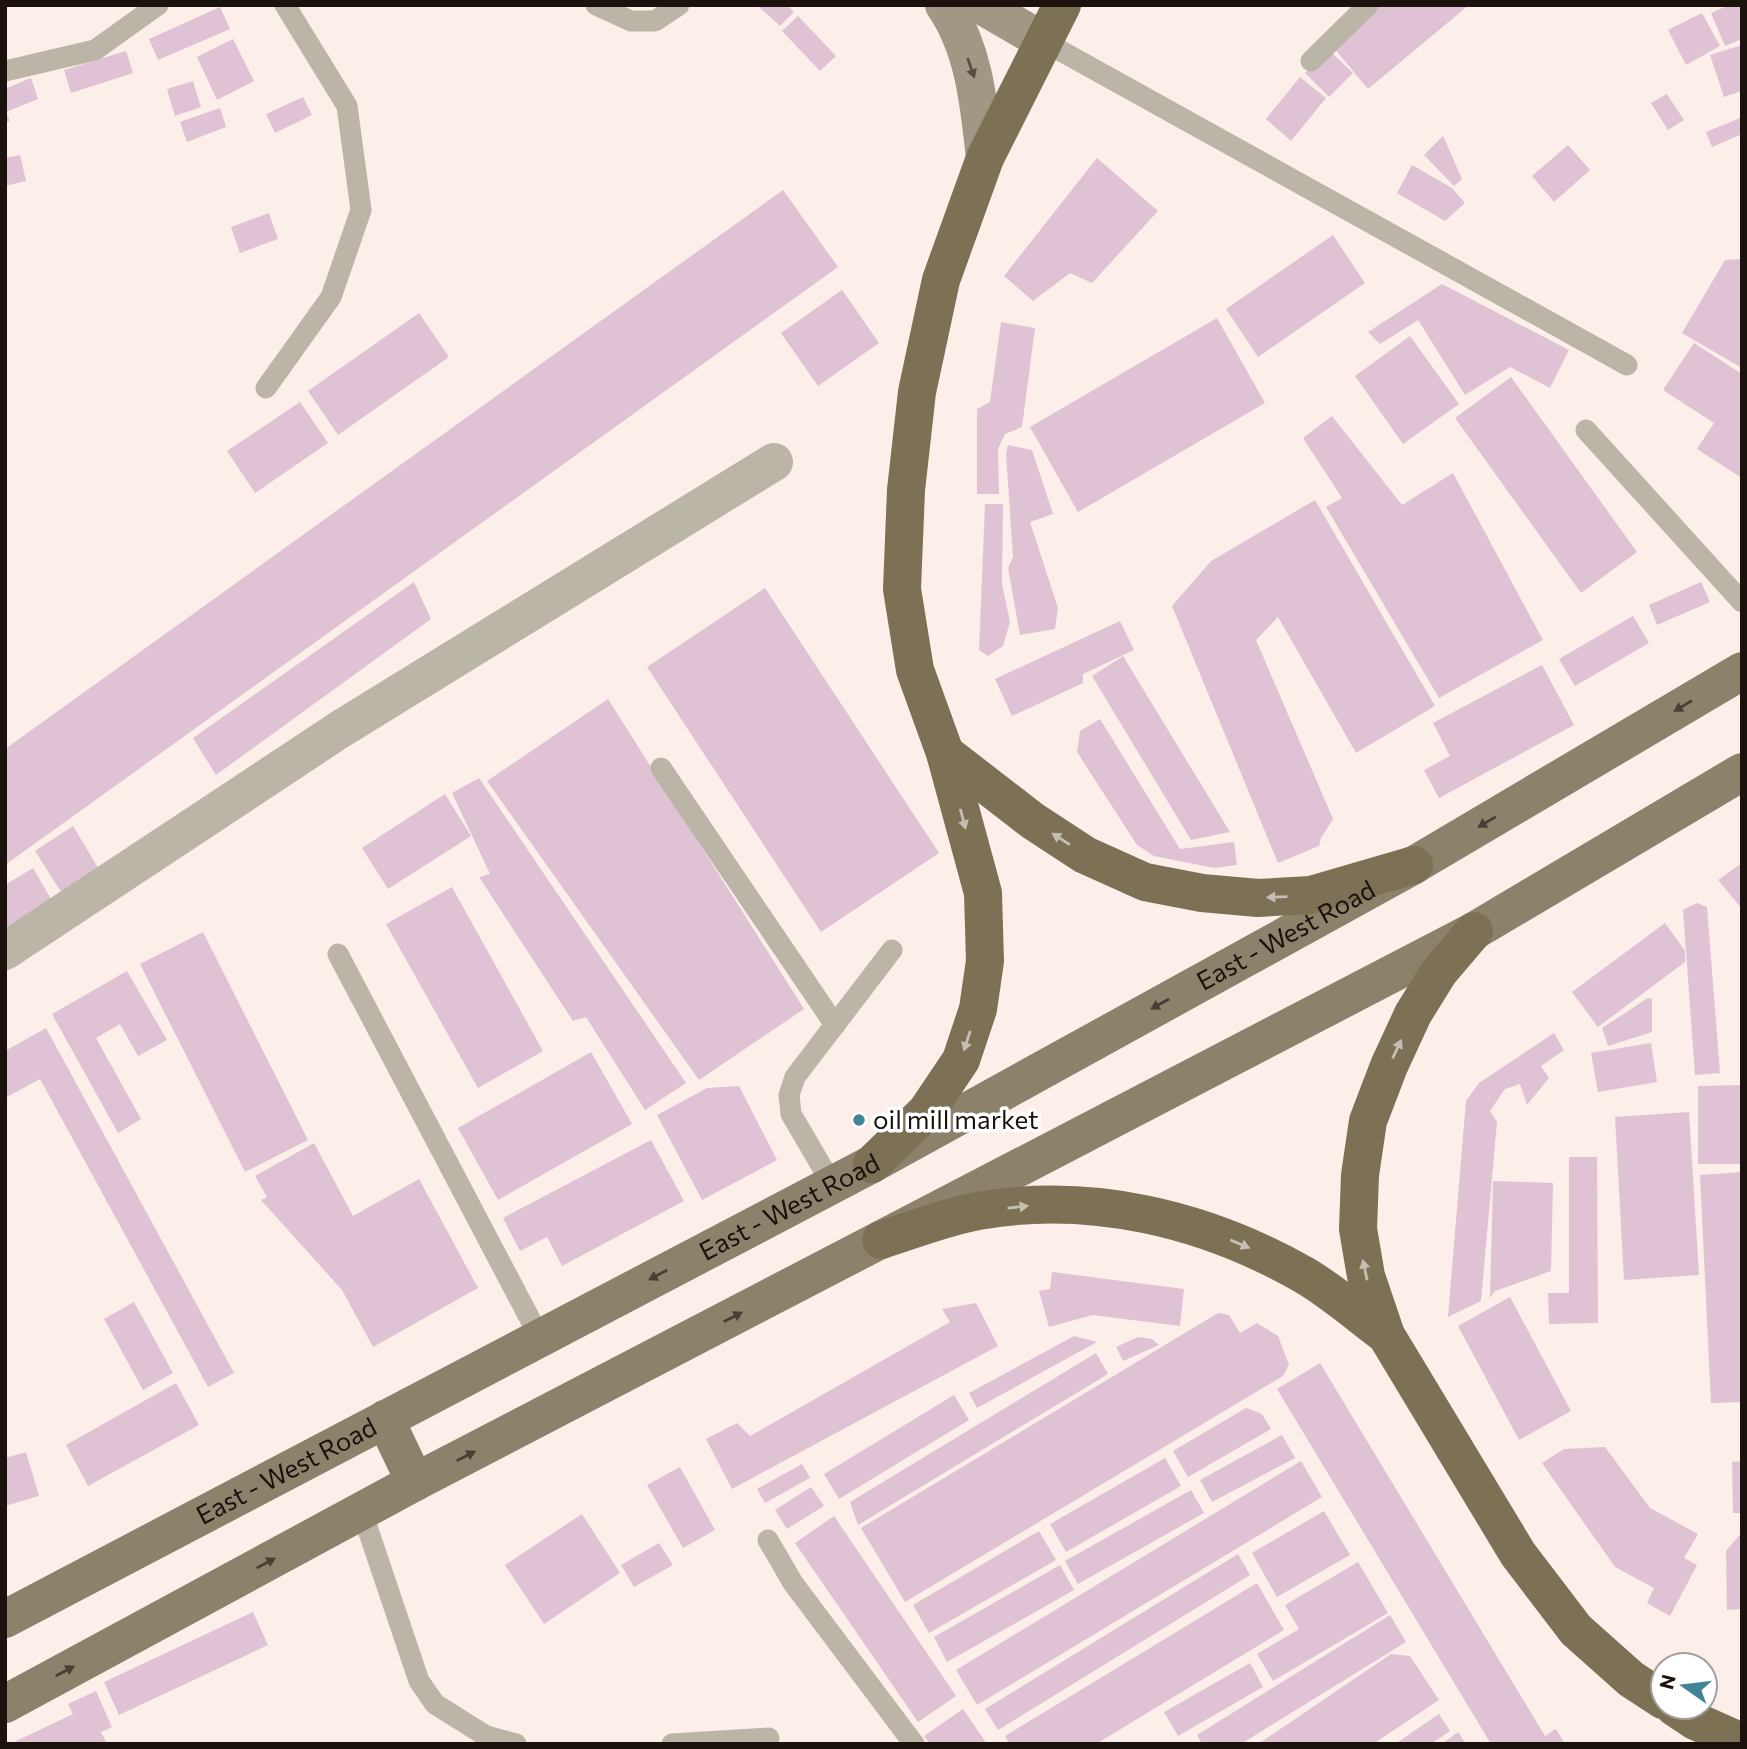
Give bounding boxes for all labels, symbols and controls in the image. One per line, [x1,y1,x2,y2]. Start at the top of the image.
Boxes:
one-way arrow [966,57,977,78]
one-way arrow [1673,700,1693,712]
one-way arrow [958,808,969,830]
one-way arrow [1478,815,1497,828]
one-way arrow [1052,832,1070,846]
street label: East - West Road [1191,873,1380,996]
one-way arrow [1266,891,1288,902]
one-way arrow [1150,998,1170,1010]
one-way arrow [961,1031,972,1052]
one-way arrow [1391,1039,1402,1059]
place label: oil mill market [873,1103,1039,1134]
marker: oil mill market [851,1112,867,1128]
street label: East - West Road [694,1146,884,1266]
one-way arrow [1008,1201,1030,1212]
one-way arrow [1230,1238,1251,1249]
one-way arrow [1360,1259,1371,1281]
one-way arrow [648,1270,668,1281]
one-way arrow [723,1311,743,1323]
street label: East - West Road [191,1410,381,1530]
one-way arrow [456,1450,476,1461]
one-way arrow [256,1558,276,1570]
north arrow [1649,1651,1719,1721]
one-way arrow [56,1665,75,1677]
text: N [1654,1672,1680,1691]

